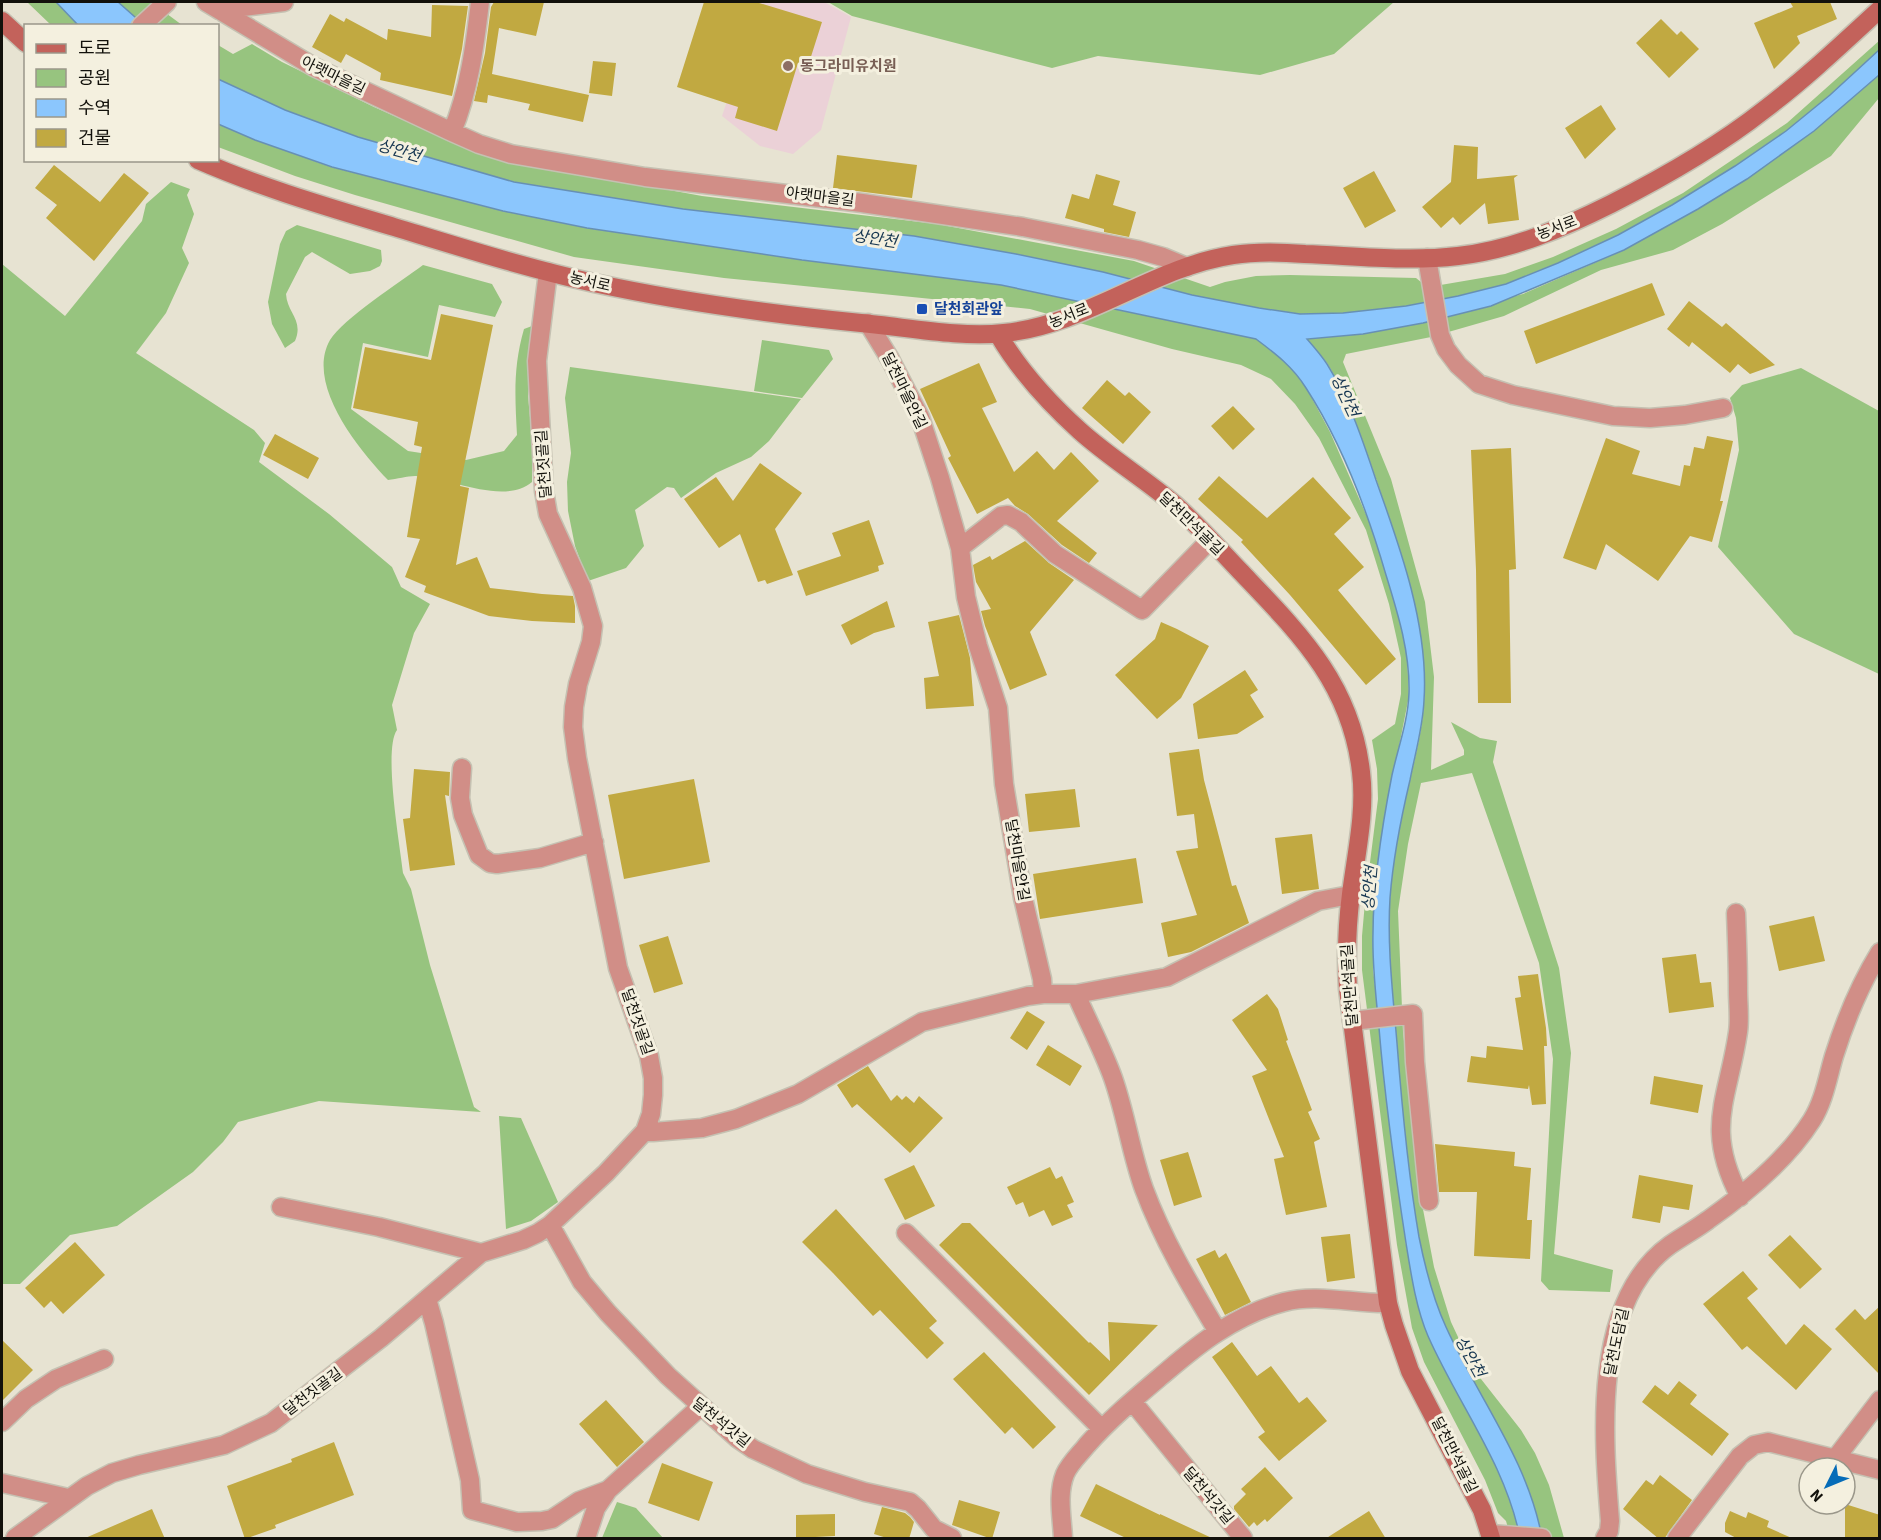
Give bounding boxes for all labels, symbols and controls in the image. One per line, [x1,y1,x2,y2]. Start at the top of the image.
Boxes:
legend [24,24,219,162]
text: 도로 [78,36,111,61]
street label: 아랫마을길 [297,51,369,101]
place label: 동그라미유치원 [800,56,897,77]
marker: 동그라미유치원 [781,59,795,73]
text: 공원 [78,66,111,91]
text: 수역 [78,96,111,121]
text: 건물 [78,126,111,151]
water label: 상안천 [375,134,425,168]
street label: 아랫마을길 [784,182,856,212]
street label: 농서로 [1534,211,1580,245]
water label: 상안천 [851,225,901,254]
street label: 농서로 [567,267,613,297]
place label: 달천회관앞 [934,299,1003,320]
street label: 농서로 [1046,299,1092,333]
marker: 달천회관앞 [915,302,929,316]
street label: 달천마을안길 [876,349,932,433]
water label: 상안천 [1326,371,1365,423]
street label: 달천짓골길 [531,429,557,499]
street label: 달천만석골길 [1154,488,1228,560]
street label: 달천마을안길 [999,817,1035,903]
water label: 상안천 [1357,863,1383,911]
street label: 달천만석골길 [1337,943,1363,1027]
street label: 달천짓골길 [616,986,658,1058]
street label: 달천도담길 [1600,1306,1634,1378]
water label: 상안천 [1450,1332,1491,1384]
street label: 달천짓골길 [279,1363,347,1421]
street label: 달천석갓길 [688,1393,754,1453]
street label: 달천만석골길 [1426,1413,1482,1497]
north arrow [1797,1456,1857,1516]
street label: 달천석갓길 [1178,1463,1238,1529]
text: N [1805,1484,1828,1507]

